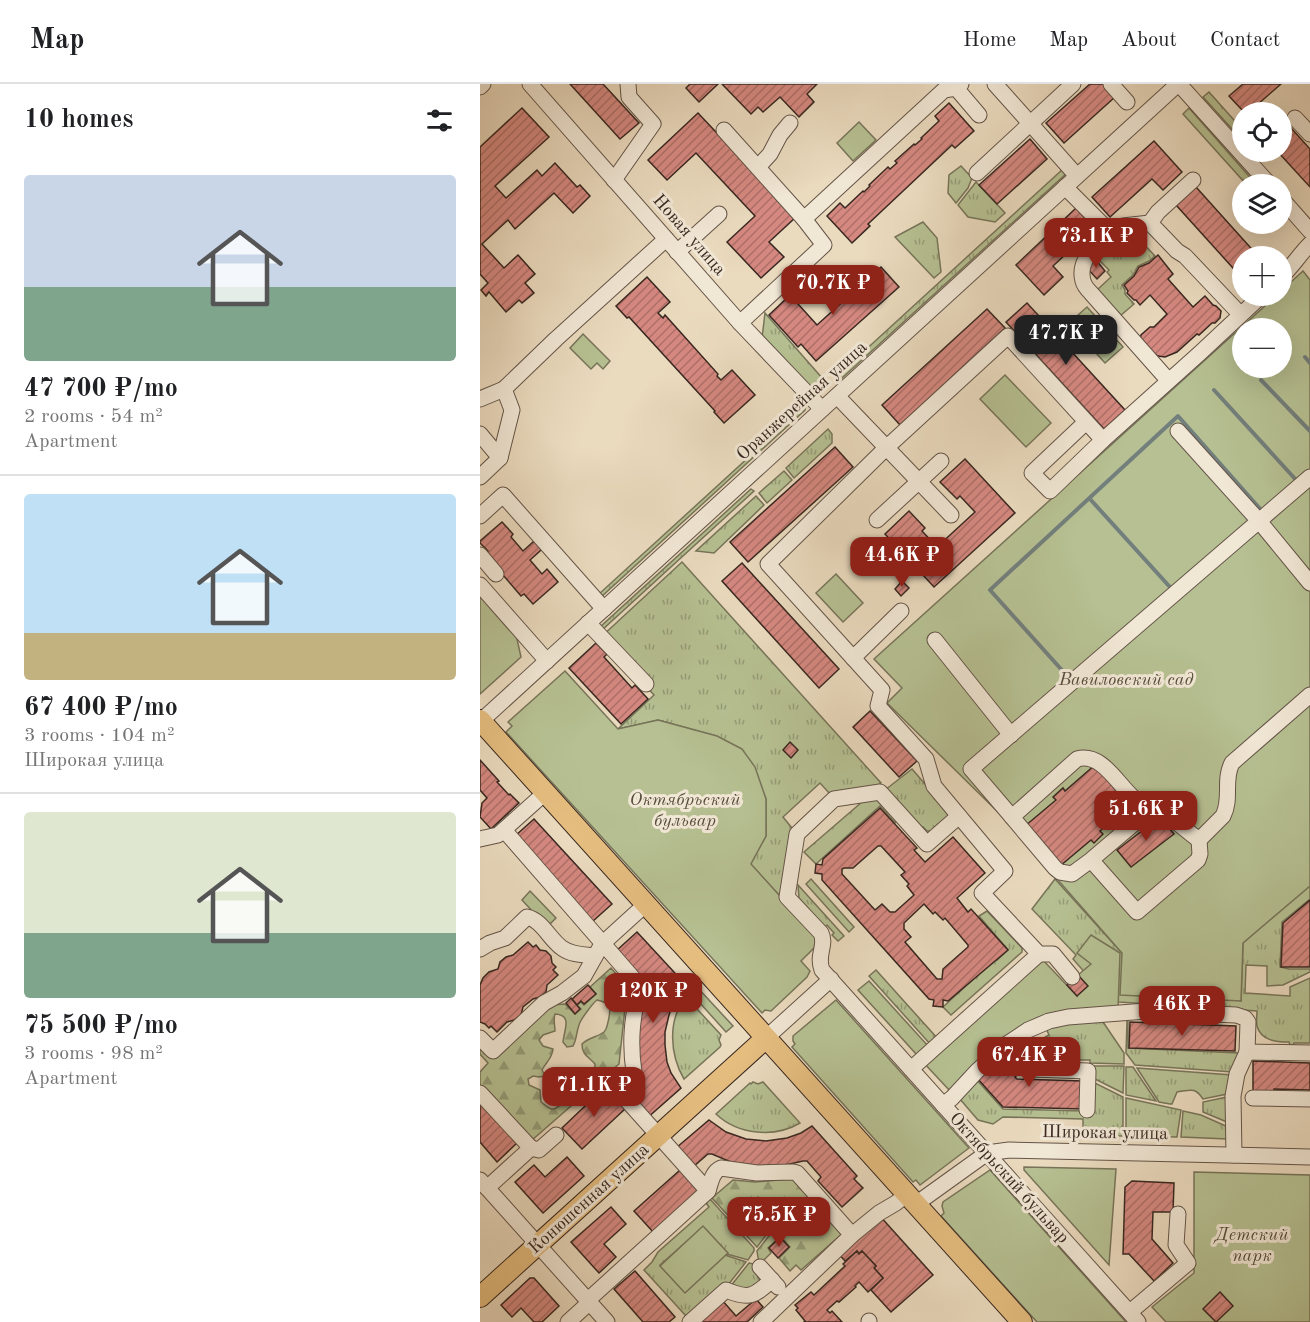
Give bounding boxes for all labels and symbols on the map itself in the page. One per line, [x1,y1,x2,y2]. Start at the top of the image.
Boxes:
street label: Новая улица [649,191,729,279]
pin: 73.1K ₽ [1041,218,1151,269]
pin: 70.7K ₽ [778,265,888,316]
pin: 47.7K ₽ [1011,315,1121,366]
street label: Оранжерейная улица [733,338,871,464]
pin: 44.6K ₽ [847,537,957,588]
park label: Вавиловский сад [1058,671,1193,689]
park label: Октябрьский бульвар [629,791,741,830]
pin: 51.6K ₽ [1091,791,1201,842]
pin: 120K ₽ [604,973,702,1024]
pin: 46K ₽ [1140,986,1224,1037]
pin: 67.4K ₽ [974,1037,1084,1088]
pin: 71.1K ₽ [539,1067,649,1118]
street label: Октябрьский бульвар [946,1109,1072,1247]
street label: Широкая улица [1042,1123,1168,1143]
street label: Конюшенная улица [525,1140,653,1258]
pin: 75.5K ₽ [724,1197,834,1248]
park label: Детский парк [1213,1226,1289,1265]

